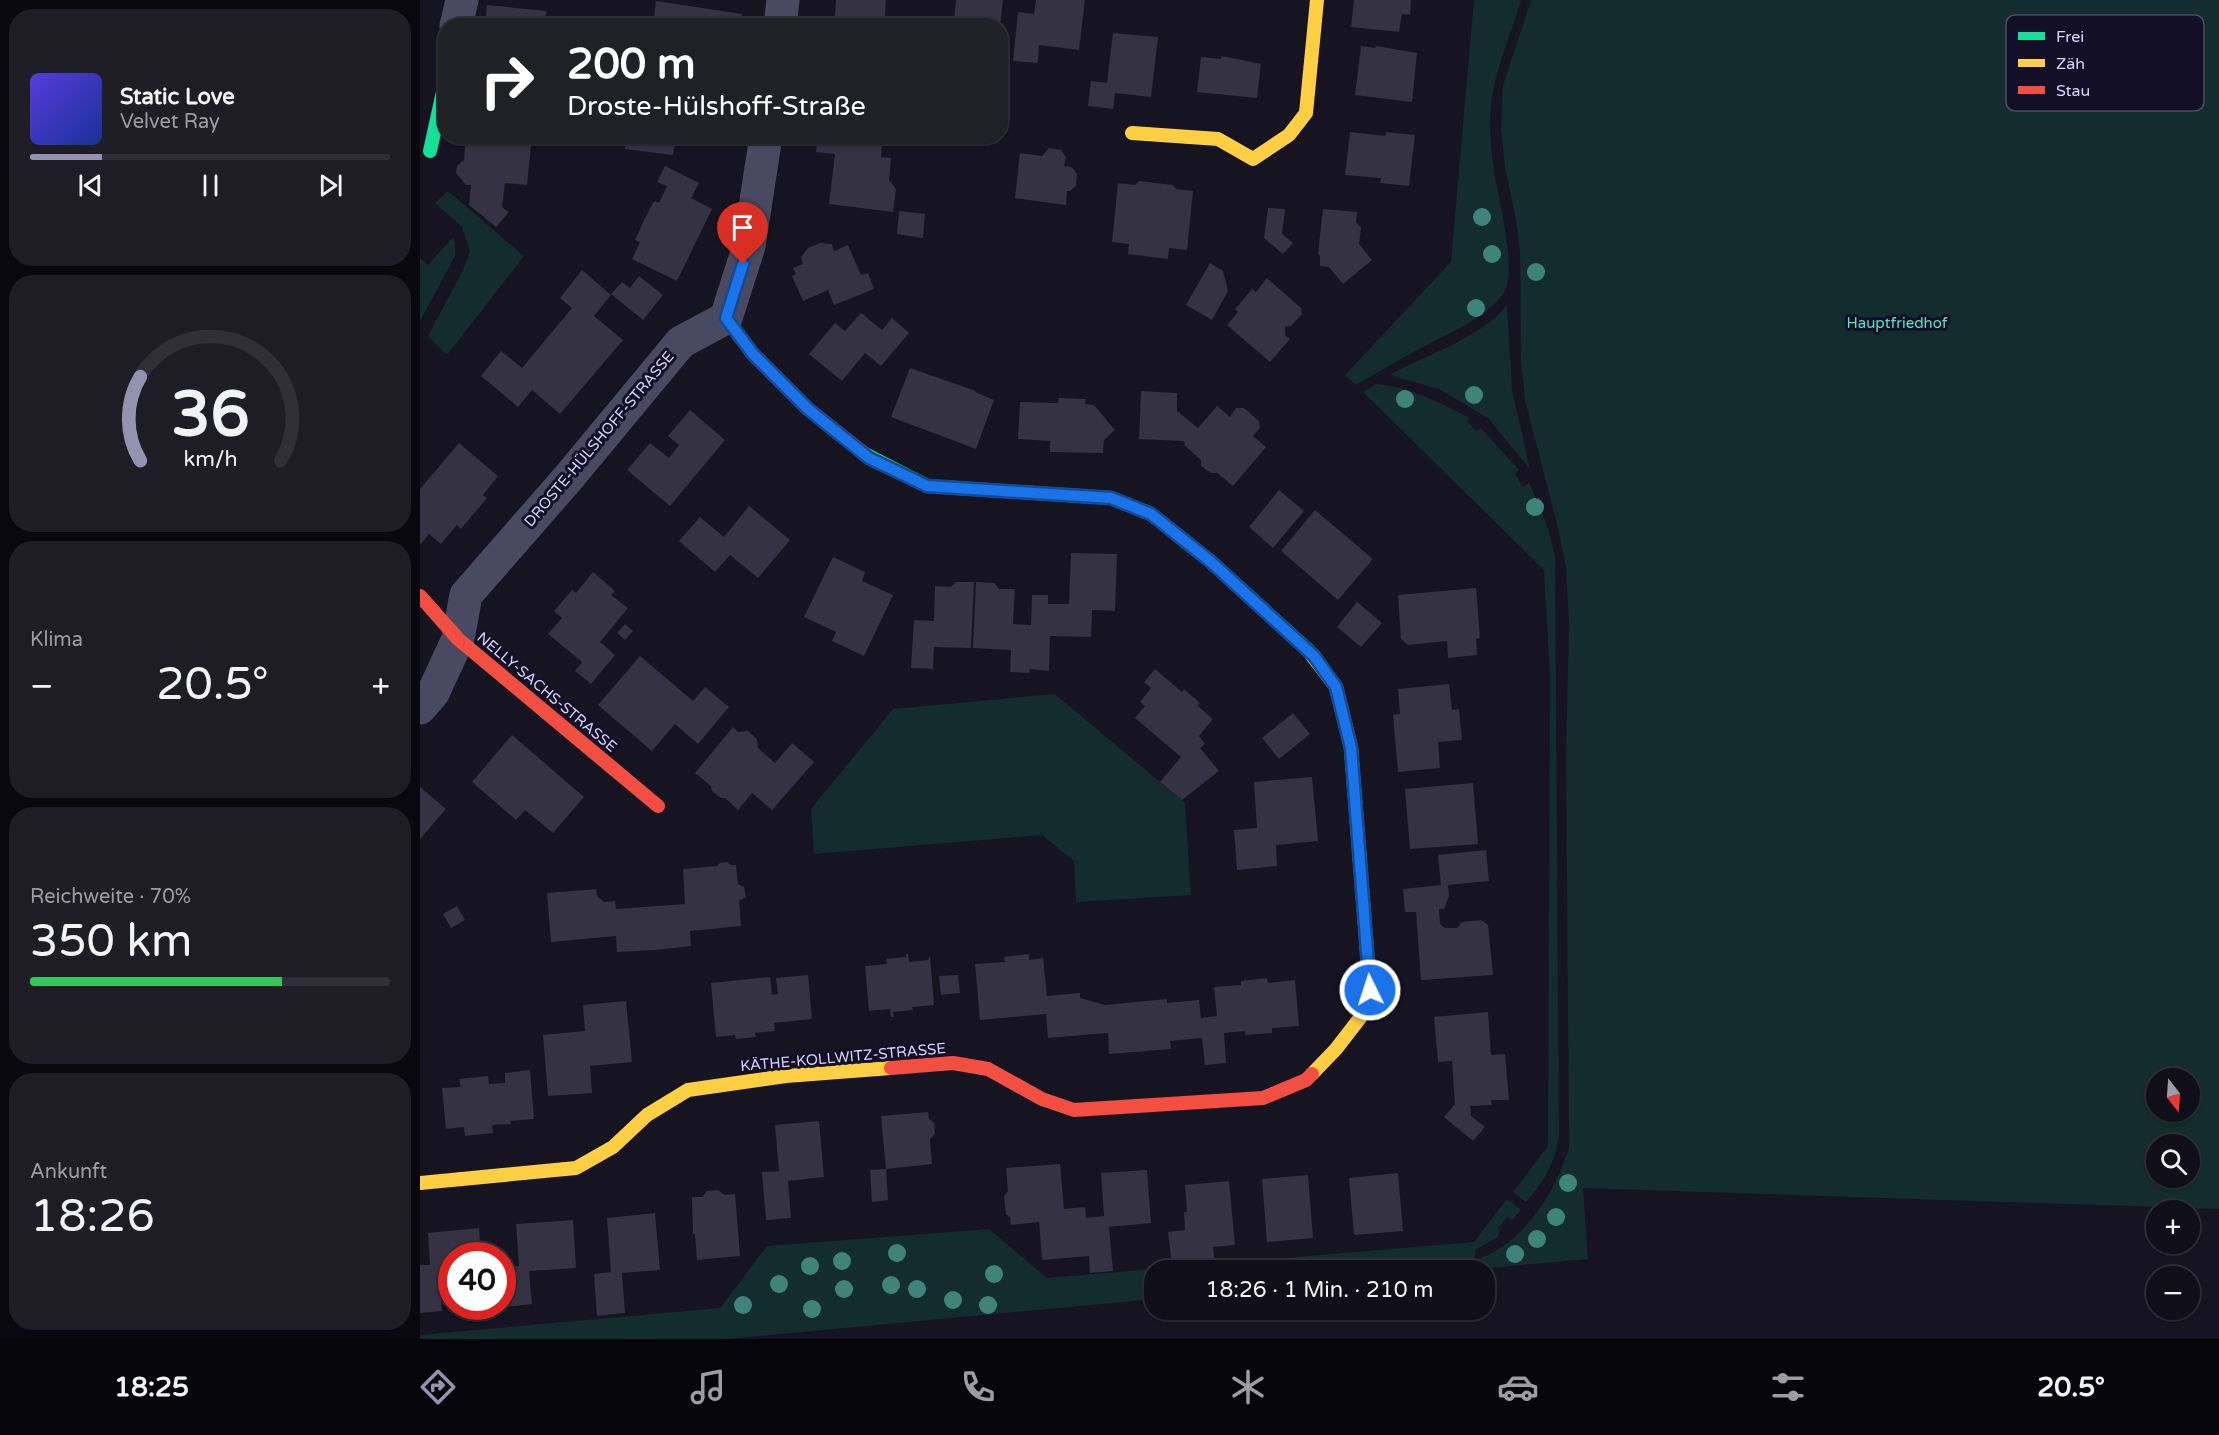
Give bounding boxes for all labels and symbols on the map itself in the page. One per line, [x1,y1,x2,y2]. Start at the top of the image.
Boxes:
legend [2006,15,2204,111]
text: Frei [2056,27,2084,47]
text: Zäh [2056,54,2085,74]
text: Stau [2056,81,2090,101]
pin [717,202,768,264]
park label: Hauptfriedhof [1846,314,1948,332]
street label: DROSTE-HÜLSHOFF-STRASSE [520,348,678,530]
street label: NELLY-SACHS-STRASSE [474,628,620,756]
position arrow [1338,958,1402,1022]
street label: KÄTHE-KOLLWITZ-STRASSE [739,1039,947,1075]
north arrow [2146,1068,2200,1122]
speed limit sign: 40 [438,1242,516,1320]

